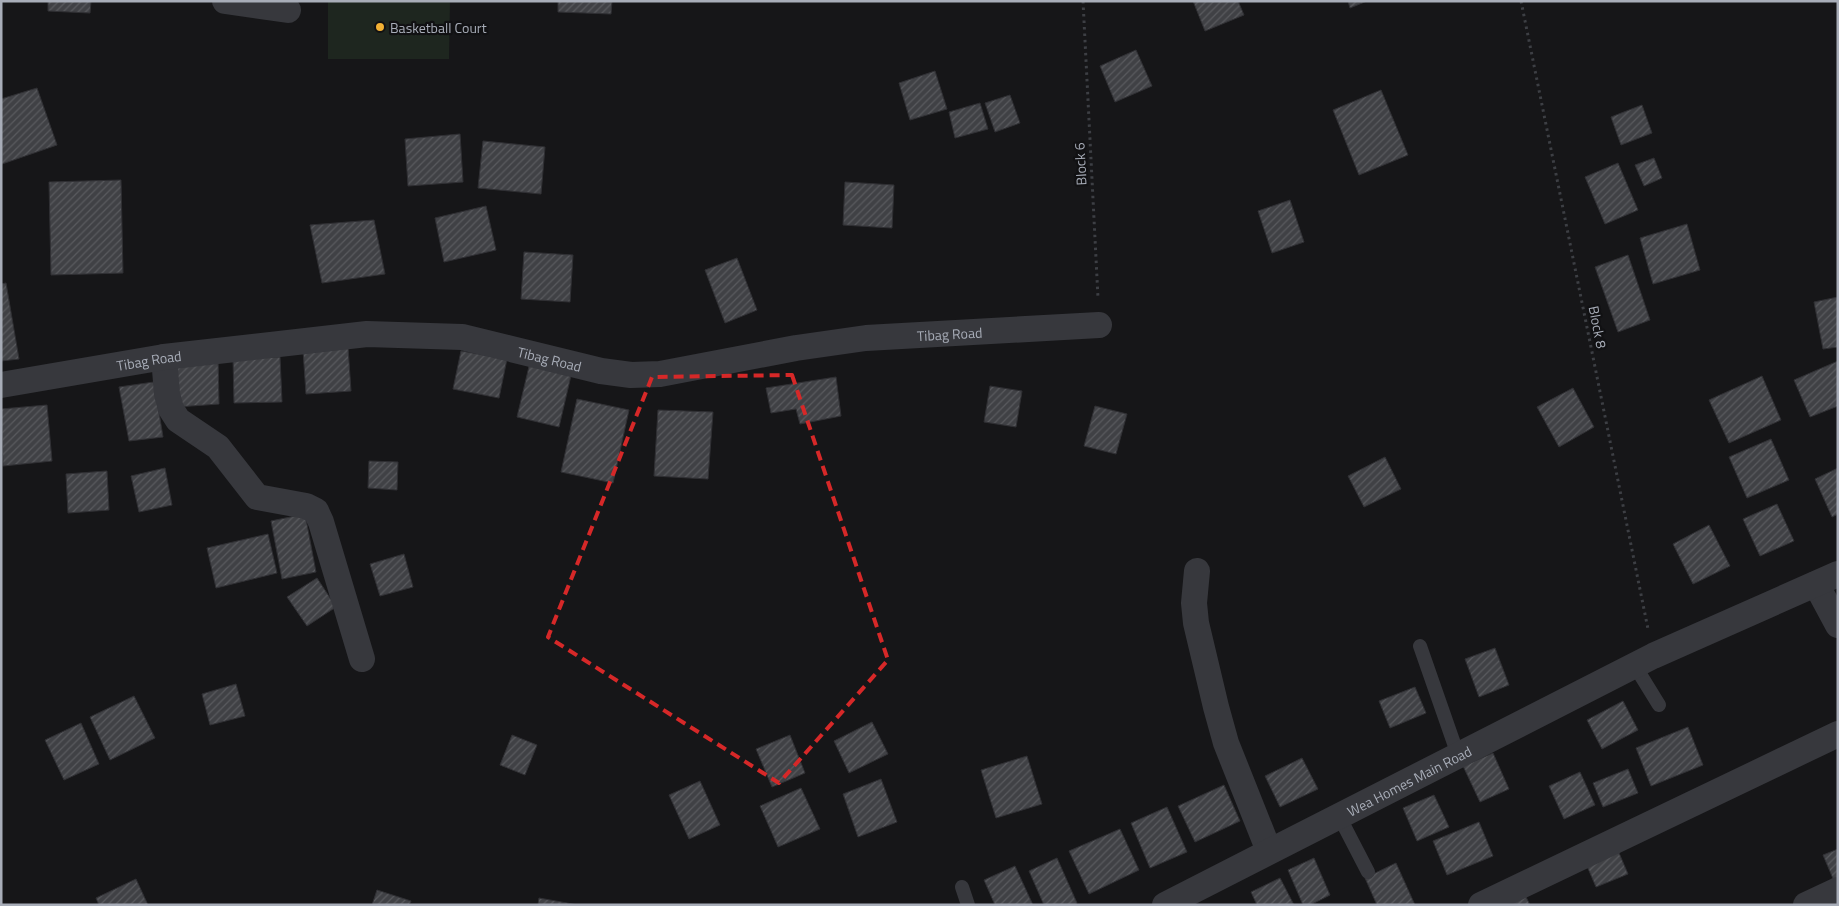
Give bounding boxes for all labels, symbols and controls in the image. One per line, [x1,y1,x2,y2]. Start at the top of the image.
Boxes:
place label: Basketball Court [390,17,487,38]
marker: Basketball Court [374,21,386,33]
street label: Block 6 [1068,142,1092,186]
street label: Block 8 [1584,304,1612,350]
street label: Tibag Road [916,321,983,346]
street label: Tibag Road [515,340,584,376]
street label: Tibag Road [115,345,182,375]
street label: Wea Homes Main Road [1343,740,1475,821]

